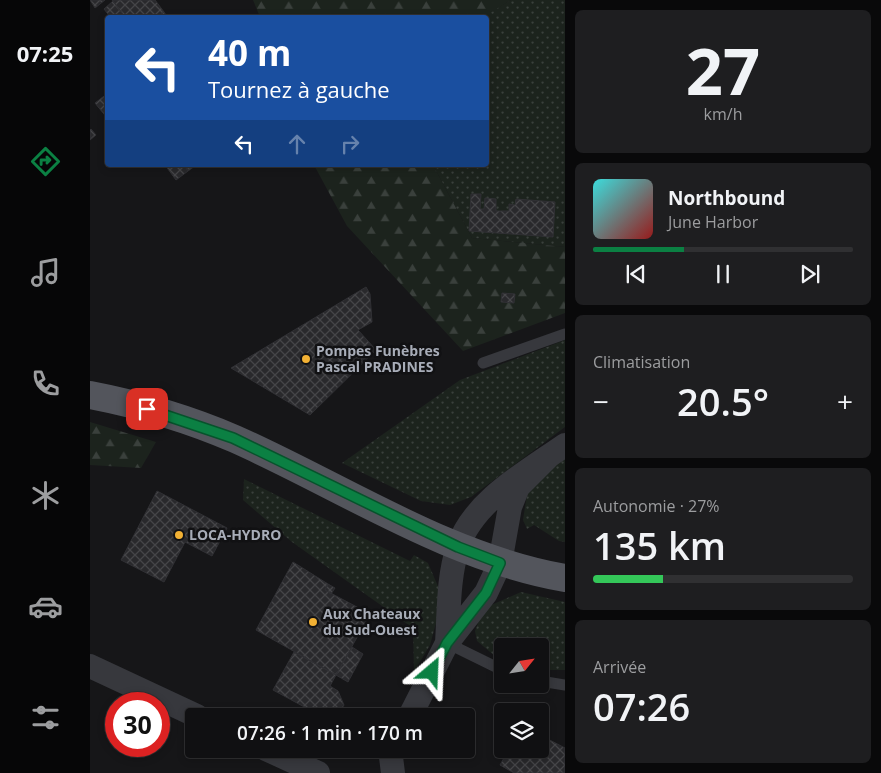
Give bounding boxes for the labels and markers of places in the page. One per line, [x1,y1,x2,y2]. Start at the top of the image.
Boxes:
place label: Pompes Funèbres Pascal PRADINES [316,341,440,376]
marker: Pompes Funèbres Pascal PRADINES [300,353,312,365]
pin [126,388,168,430]
place label: LOCA-HYDRO [189,525,281,544]
marker: LOCA-HYDRO [173,529,185,541]
place label: Aux Chateaux du Sud-Ouest [323,604,421,639]
marker: Aux Chateaux du Sud-Ouest [307,616,319,628]

